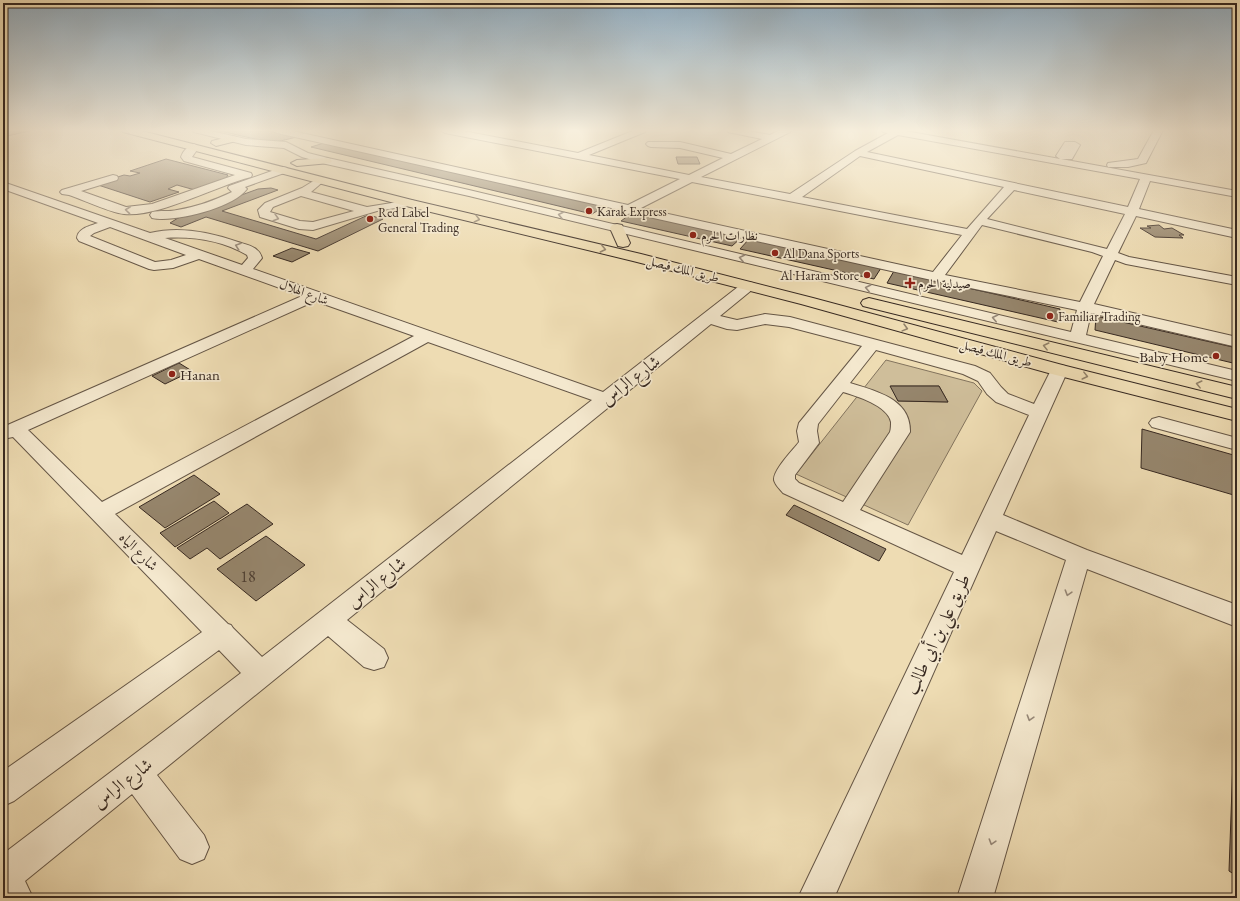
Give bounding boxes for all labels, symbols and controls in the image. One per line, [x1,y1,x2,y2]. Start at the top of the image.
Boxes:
place label: Karak Express [597,203,667,220]
place label: Red Label General Trading [378,204,459,236]
one-way arrow [125,206,131,215]
marker: Karak Express [584,206,594,216]
one-way arrow [558,211,564,219]
one-way arrow [272,213,279,222]
marker: Red Label General Trading [365,214,375,224]
one-way arrow [473,214,480,223]
place label: نظارات الحرم [701,227,758,247]
marker: نظارات الحرم [688,230,698,240]
one-way arrow [234,242,241,251]
one-way arrow [600,245,606,253]
place label: Al Dana Sports [782,245,859,262]
marker: Al Dana Sports [770,248,780,258]
street label: طريق الملك فيصل [645,252,721,287]
one-way arrow [739,254,746,263]
place label: Al Haram Store [779,267,859,284]
marker: Al Haram Store [862,270,872,280]
street label: شارع الهلال [276,275,331,312]
place label: صيدلية الحرم [918,275,971,295]
marker: صيدلية الحرم [905,278,915,288]
one-way arrow [865,284,872,293]
place label: Familiar Trading [1058,308,1141,325]
marker: Familiar Trading [1045,311,1055,321]
one-way arrow [992,315,998,323]
one-way arrow [902,323,908,331]
street label: طريق الملك فيصل [958,335,1034,372]
one-way arrow [1043,342,1049,350]
place label: Baby Home [1139,347,1208,366]
street label: شارع الراس [595,349,667,414]
marker: Baby Home [1211,351,1221,361]
place label: Hanan [180,365,220,384]
marker: Hanan [167,369,177,379]
one-way arrow [1081,372,1088,380]
one-way arrow [1196,380,1202,388]
street label: شارع الياه [113,527,163,577]
street label: شارع الراس [342,551,413,616]
house number: 18 [240,566,256,587]
street label: طريق علي بن أبي طالب [898,570,980,701]
one-way arrow [1064,590,1073,597]
one-way arrow [1026,714,1035,721]
street label: شارع الراس [87,752,159,817]
one-way arrow [988,838,997,845]

